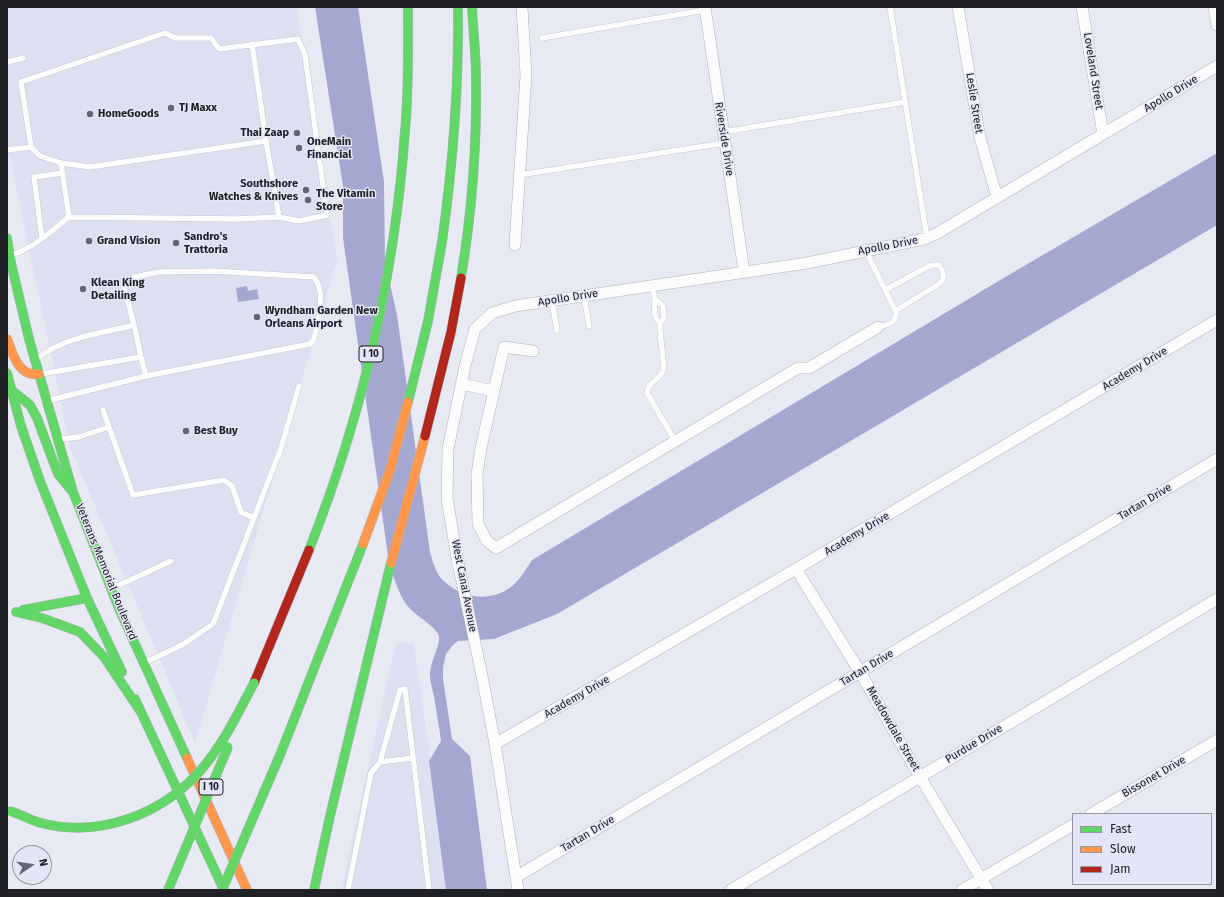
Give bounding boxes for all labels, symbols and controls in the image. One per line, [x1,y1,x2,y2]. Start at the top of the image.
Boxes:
street label: Loveland Street [1080,32,1106,110]
street label: Leslie Street [963,72,985,134]
street label: Apollo Drive [1142,73,1200,115]
place label: TJ Maxx [179,101,217,115]
street label: Riverside Drive [712,101,736,177]
marker: TJ Maxx [166,103,176,113]
place label: HomeGoods [98,107,159,121]
marker: HomeGoods [85,109,95,119]
place label: Thai Zaap [241,126,289,140]
marker: Thai Zaap [292,128,302,138]
place label: OneMain Financial [307,135,351,161]
marker: OneMain Financial [294,143,304,153]
place label: Southshore Watches & Knives [209,177,298,203]
marker: Southshore Watches & Knives [301,185,311,195]
place label: The Vitamin Store [316,187,375,213]
marker: The Vitamin Store [303,195,313,205]
place label: Sandro's Trattoria [184,230,228,256]
place label: Grand Vision [97,234,160,248]
street label: Apollo Drive [857,234,919,258]
marker: Grand Vision [84,236,94,246]
marker: Sandro's Trattoria [171,238,181,248]
place label: Klean King Detailing [91,276,145,302]
marker: Klean King Detailing [78,284,88,294]
street label: Apollo Drive [537,287,599,309]
place label: Wyndham Garden New Orleans Airport [265,304,378,330]
marker: Wyndham Garden New Orleans Airport [252,312,262,322]
street label: Academy Drive [1100,344,1170,394]
road number: I 10 [359,346,383,362]
place label: Best Buy [194,424,238,438]
marker: Best Buy [181,426,191,436]
street label: Tartan Drive [1116,481,1174,523]
street label: Veterans Memorial Boulevard [73,502,139,642]
street label: Academy Drive [822,509,892,559]
street label: West Canal Avenue [449,539,479,633]
street label: Tartan Drive [838,647,896,689]
street label: Academy Drive [542,673,612,721]
street label: Meadowdale Street [863,684,923,774]
street label: Purdue Drive [943,722,1005,766]
street label: Bissonet Drive [1120,753,1188,801]
road number: I 10 [199,779,223,795]
street label: Tartan Drive [559,813,617,855]
legend [1072,813,1212,885]
text: Fast [1110,822,1132,836]
text: Slow [1110,842,1136,856]
north arrow [12,845,52,885]
text: N [36,857,50,867]
text: Jam [1110,862,1130,876]

